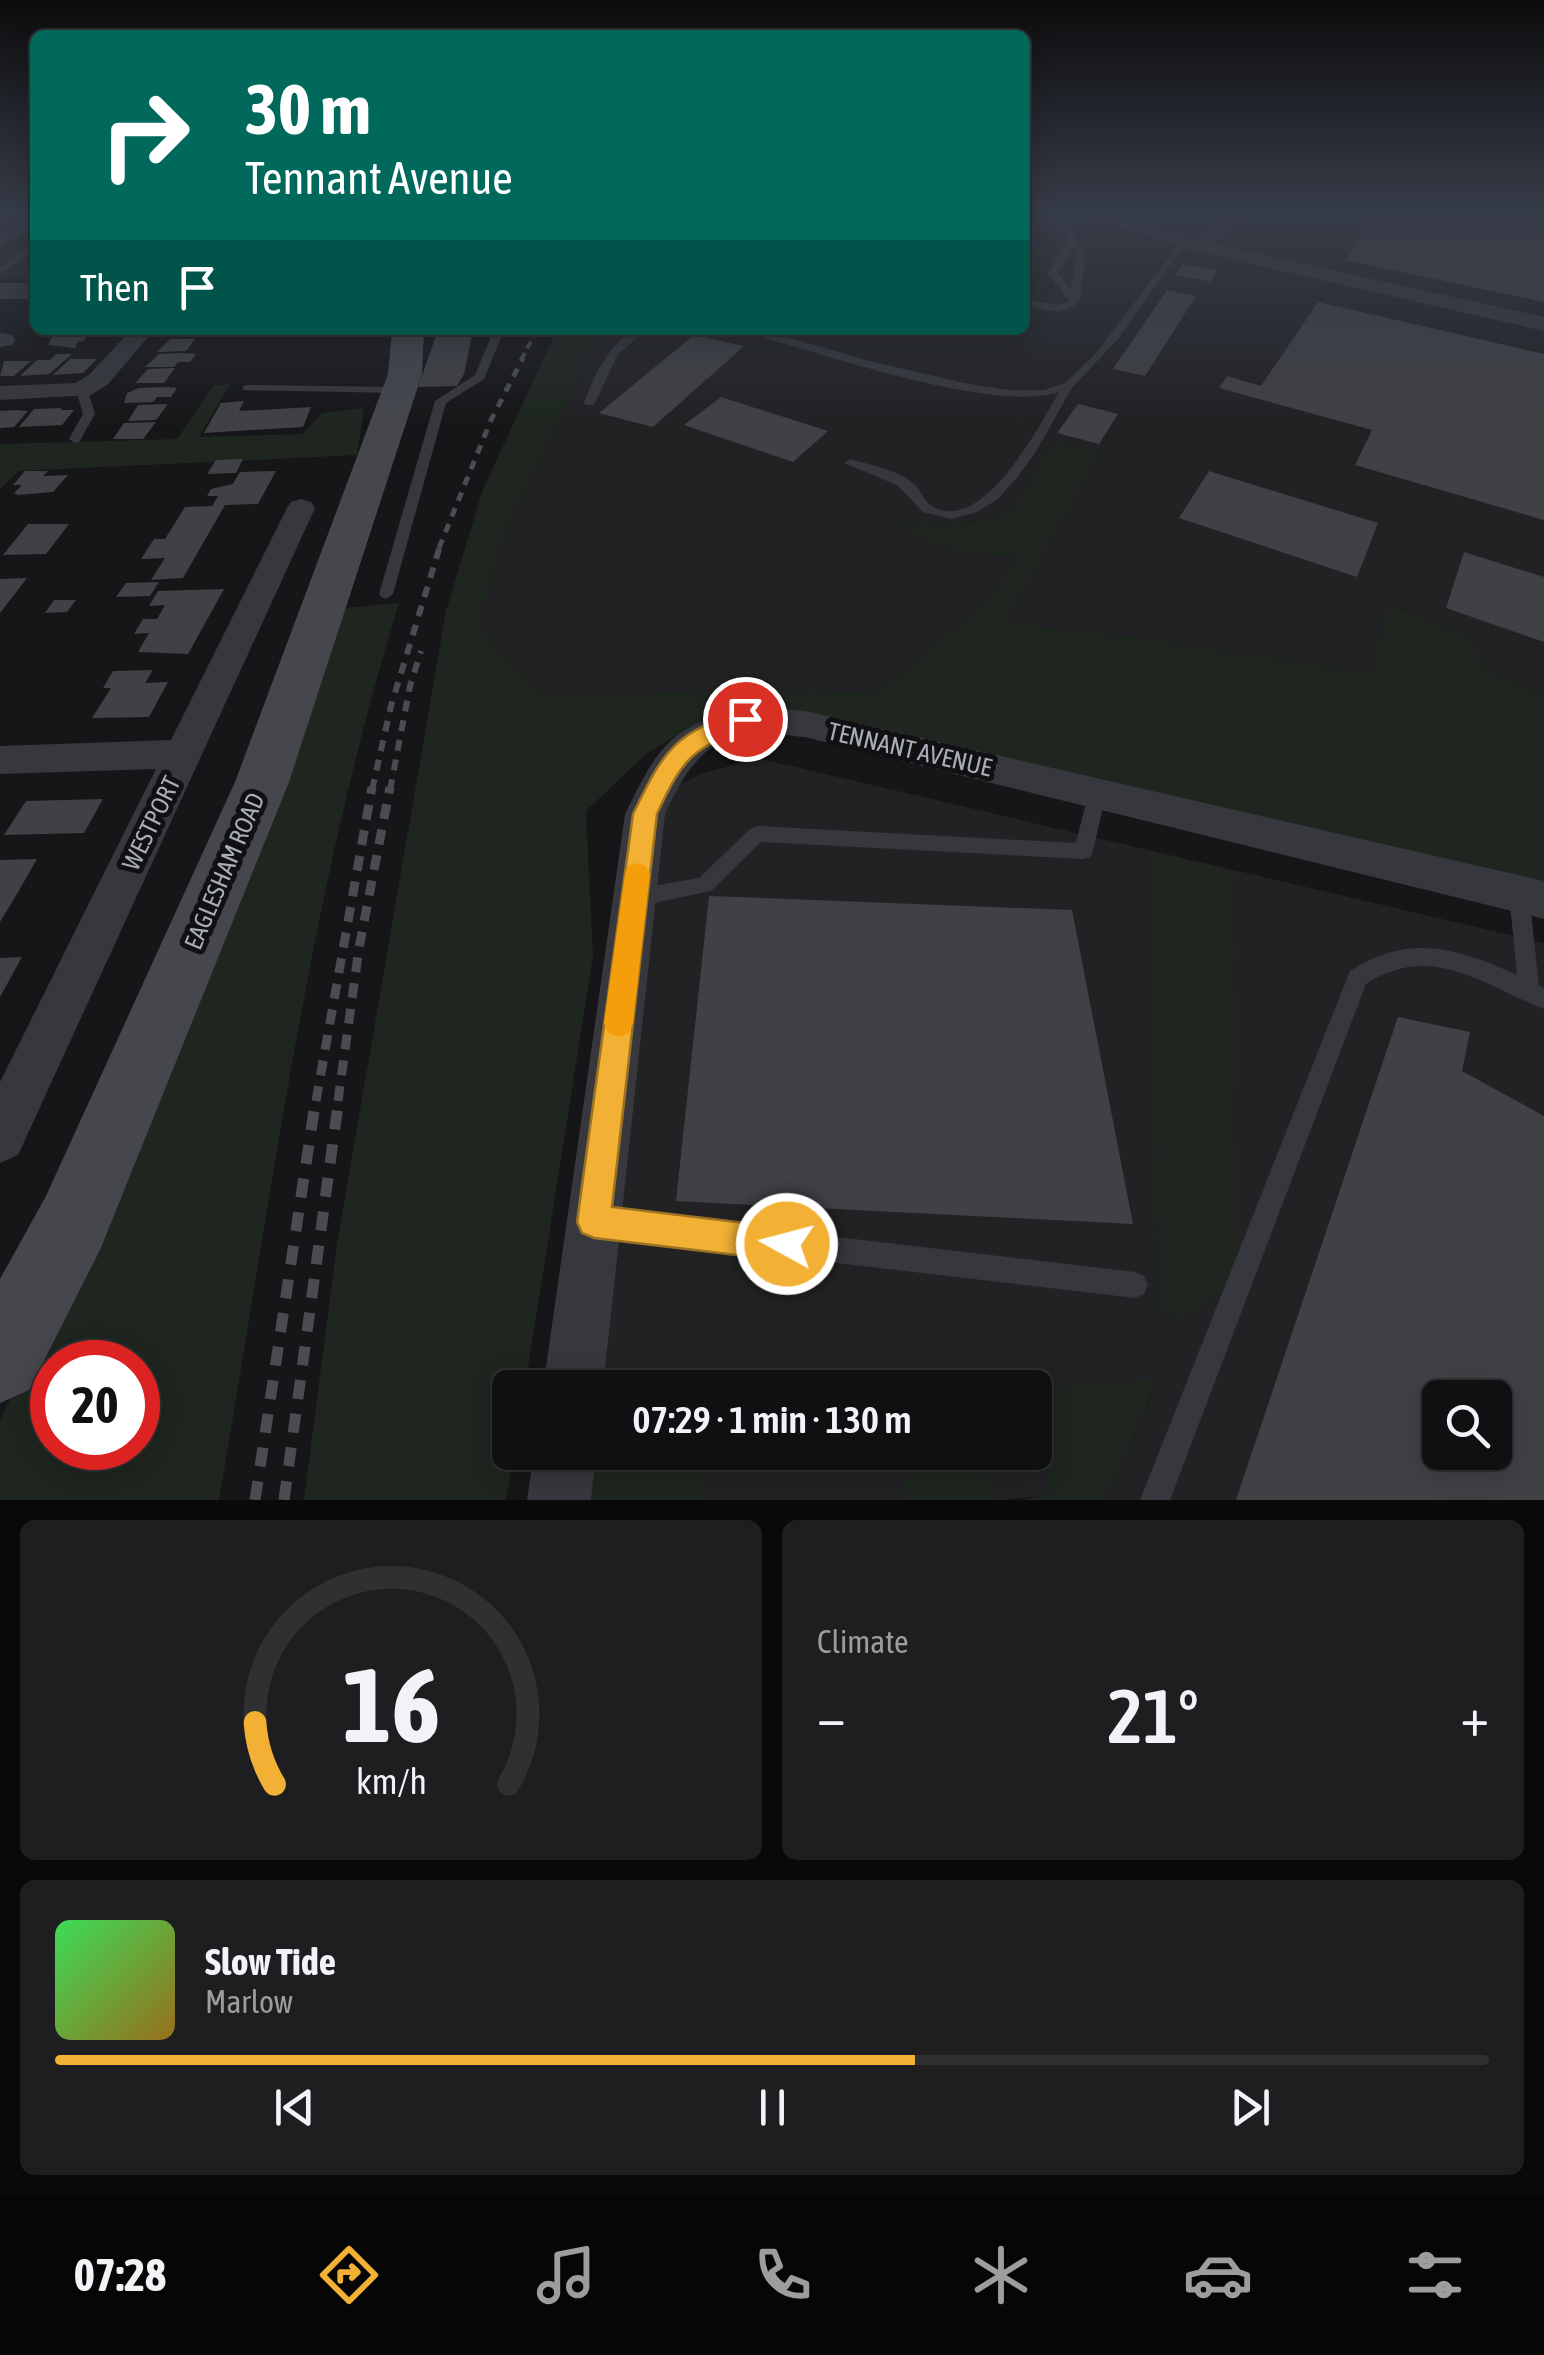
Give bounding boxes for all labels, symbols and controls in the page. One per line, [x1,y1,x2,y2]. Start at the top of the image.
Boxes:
text: 30 m [245,69,371,149]
icon: right [80,70,210,200]
text: Tennant Avenue [245,152,513,204]
icon: arrive [170,260,225,315]
text: Then [80,266,150,309]
pin [703,677,788,762]
icon: arrive [718,692,773,747]
street label: TENNANT AVENUE [825,717,995,782]
street label: WESTPORT [116,772,186,874]
street label: EAGLESHAM ROAD [178,789,270,953]
position arrow [735,1192,839,1296]
speed limit sign: 20 [30,1340,160,1470]
map controls [1422,1380,1512,1470]
button: search [1422,1380,1512,1470]
text: 07:29 · 1 min · 130 m [632,1398,912,1441]
text: Climate [817,1623,909,1660]
text: 16 [342,1645,440,1764]
text: 21° [1107,1673,1199,1759]
text: − [817,1685,846,1748]
text: + [1460,1685,1489,1748]
text: km/h [356,1761,426,1802]
text: Slow Tide [205,1940,336,1983]
text: Marlow [205,1983,293,2020]
icon: previous [267,2080,322,2135]
icon: pause [745,2080,800,2135]
icon: next [1223,2080,1278,2135]
icon: directions [314,2240,384,2310]
icon: music [531,2240,601,2310]
icon: phone [748,2240,818,2310]
icon: climate [966,2240,1036,2310]
icon: car [1183,2240,1253,2310]
icon: filters [1400,2240,1470,2310]
text: 07:28 [74,2249,166,2301]

